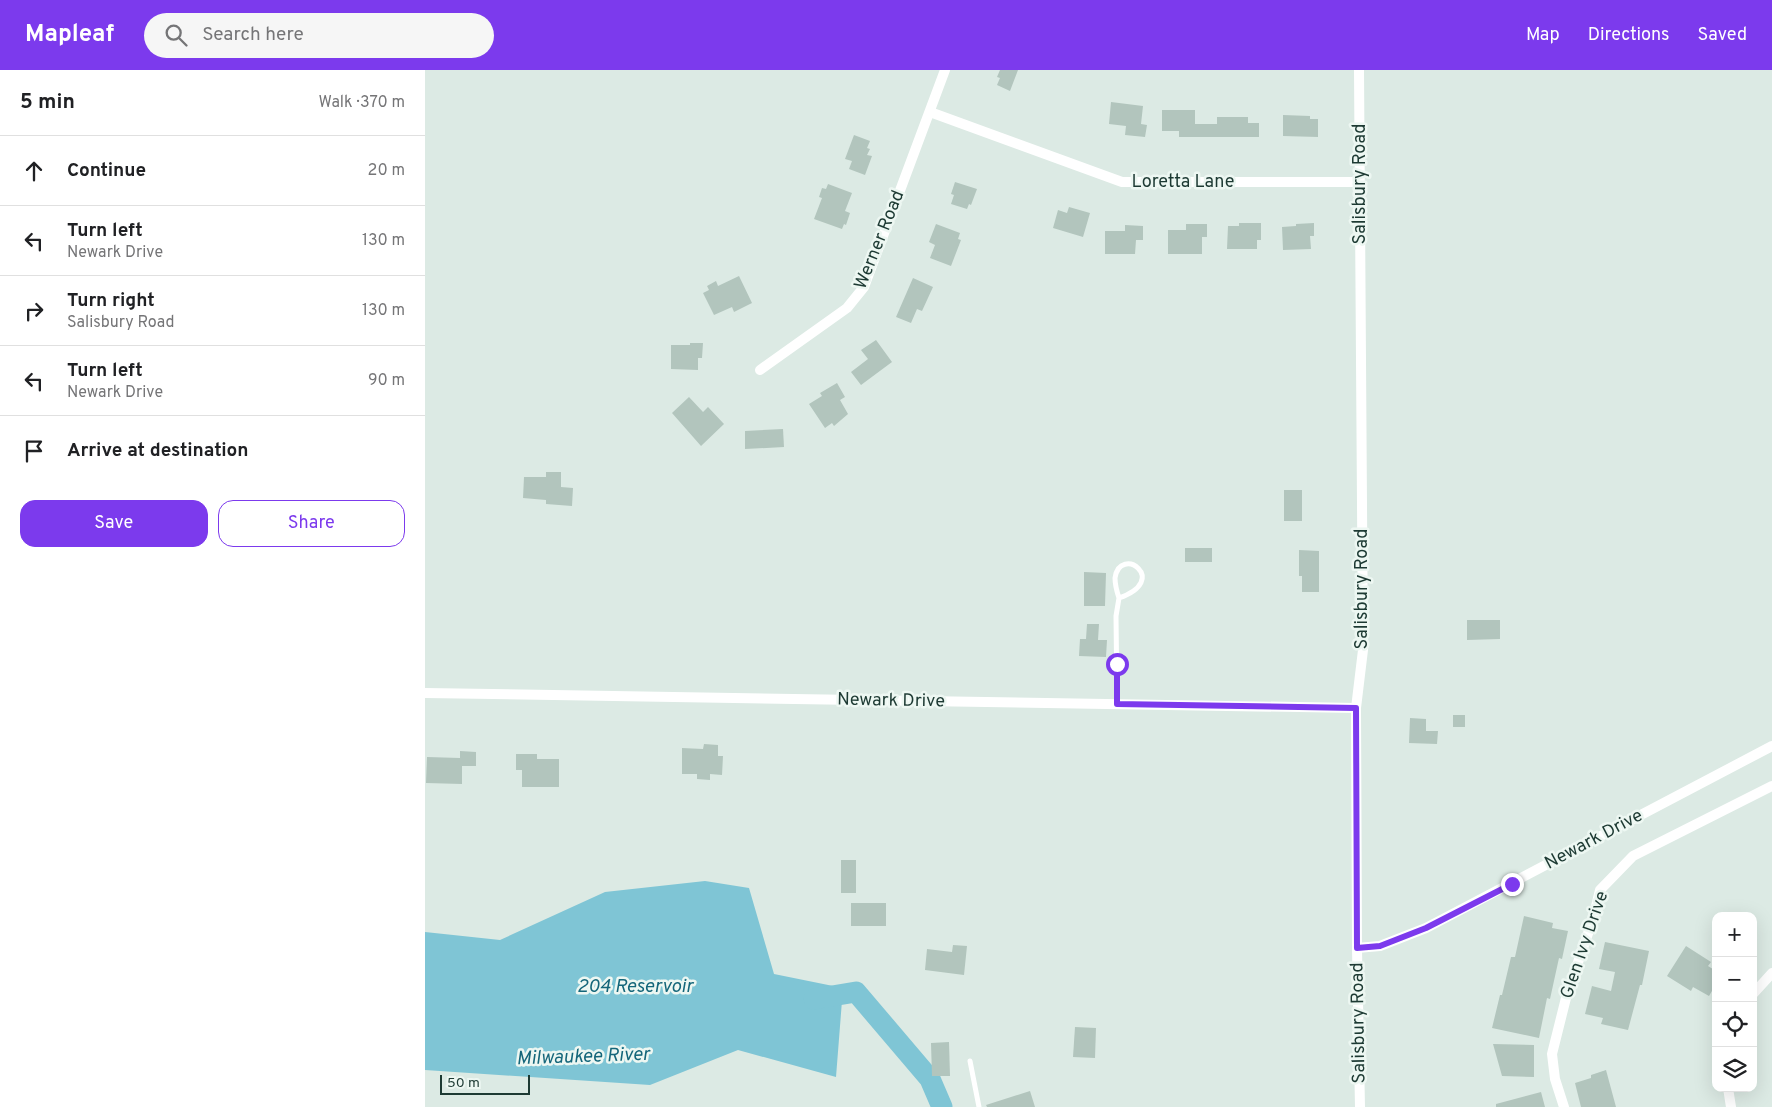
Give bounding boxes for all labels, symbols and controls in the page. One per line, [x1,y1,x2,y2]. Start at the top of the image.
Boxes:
search box [144,13,494,58]
text: Mapleaf [25,20,114,50]
icon: search [162,21,190,49]
text: Search here [202,23,304,47]
text: Map [1526,24,1560,47]
text: Directions [1588,24,1670,47]
text: Saved [1698,24,1747,47]
text: 5 min [20,89,75,116]
text: Walk · 370 m [318,93,405,113]
street label: Salisbury Road [1349,124,1372,244]
icon: ahead [20,157,48,185]
text: Continue [67,159,146,183]
text: 20 m [368,161,405,181]
street label: Loretta Lane [1132,171,1234,194]
street label: Werner Road [850,187,910,293]
text: Turn left [67,219,143,243]
icon: left [20,227,48,255]
text: 130 m [362,231,405,251]
text: Newark Drive [67,243,163,263]
text: Turn right [67,289,155,313]
icon: right [20,297,48,325]
text: 130 m [362,301,405,321]
text: Salisbury Road [67,313,175,333]
text: Turn left [67,359,143,383]
icon: left [20,367,48,395]
text: 90 m [368,371,405,391]
text: Newark Drive [67,383,163,403]
icon: arrive [20,437,48,465]
text: Arrive at destination [67,439,248,463]
button: Save [20,500,208,547]
button: Share [218,500,405,547]
street label: Salisbury Road [1351,529,1374,649]
route start [1106,653,1129,676]
street label: Newark Drive [837,689,945,713]
street label: Newark Drive [1541,804,1647,876]
route end [1501,873,1524,896]
street label: Glen Ivy Drive [1556,888,1614,1002]
map controls [1712,912,1757,1092]
button: + [1712,912,1757,957]
button: − [1712,957,1757,1002]
street label: Salisbury Road [1346,962,1372,1084]
water label: 204 Reservoir [577,975,695,999]
button: locate [1712,1002,1757,1047]
water label: Milwaukee River [516,1043,652,1071]
button: layers [1712,1047,1757,1092]
scale bar [440,1072,530,1095]
text: 50 m [447,1075,480,1092]

